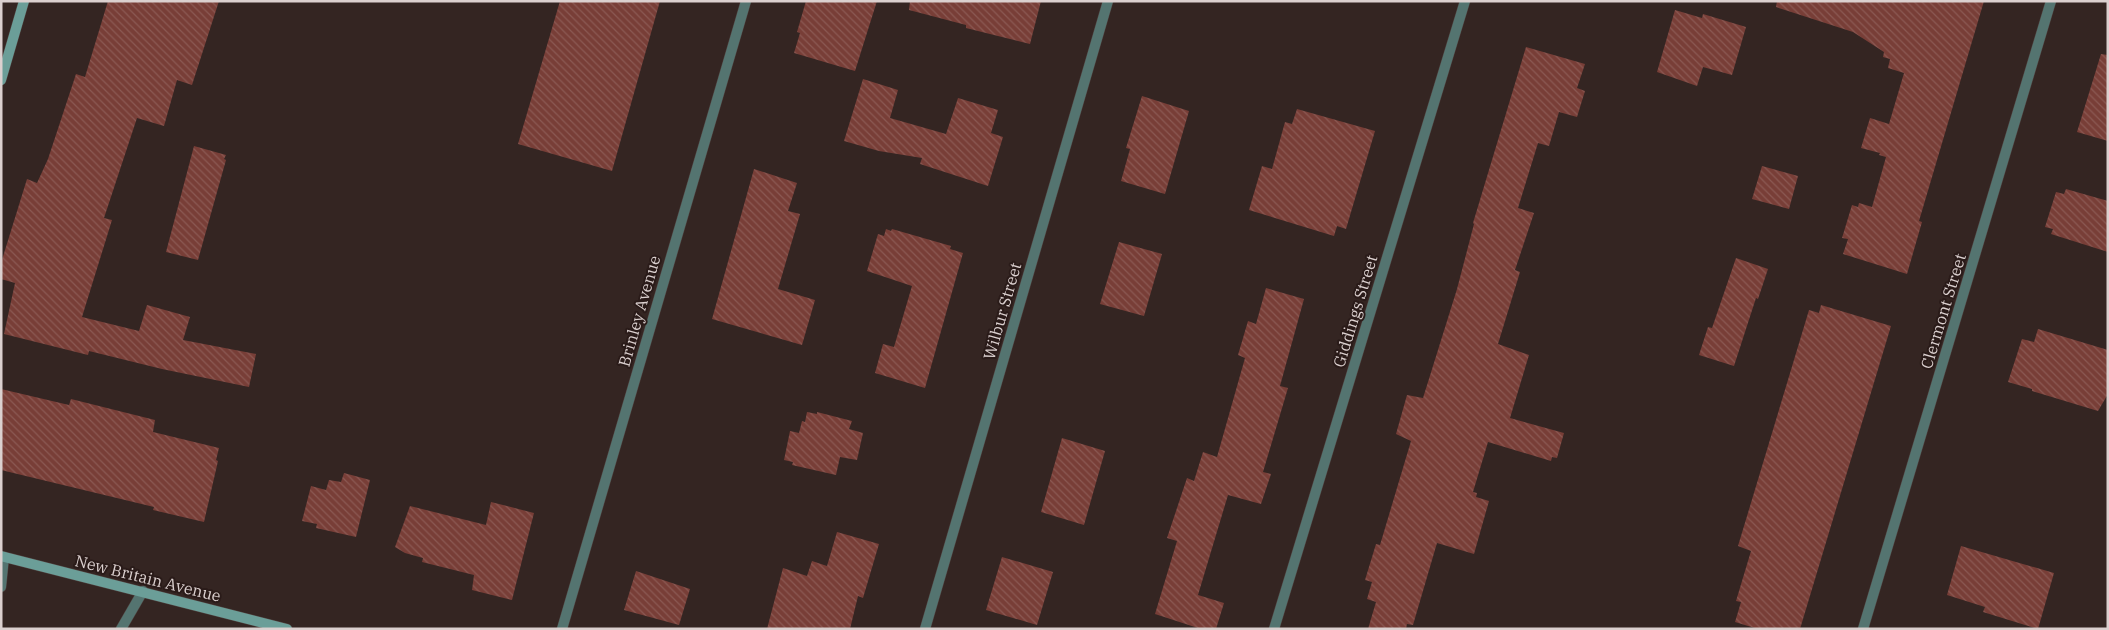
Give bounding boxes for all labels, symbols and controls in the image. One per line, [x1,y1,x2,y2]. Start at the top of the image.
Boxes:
street label: Clermont Street [1916,251,1970,371]
street label: Giddings Street [1328,252,1382,370]
street label: Brinley Avenue [614,253,664,369]
street label: Wilbur Street [979,260,1026,362]
street label: New Britain Avenue [73,550,223,606]

